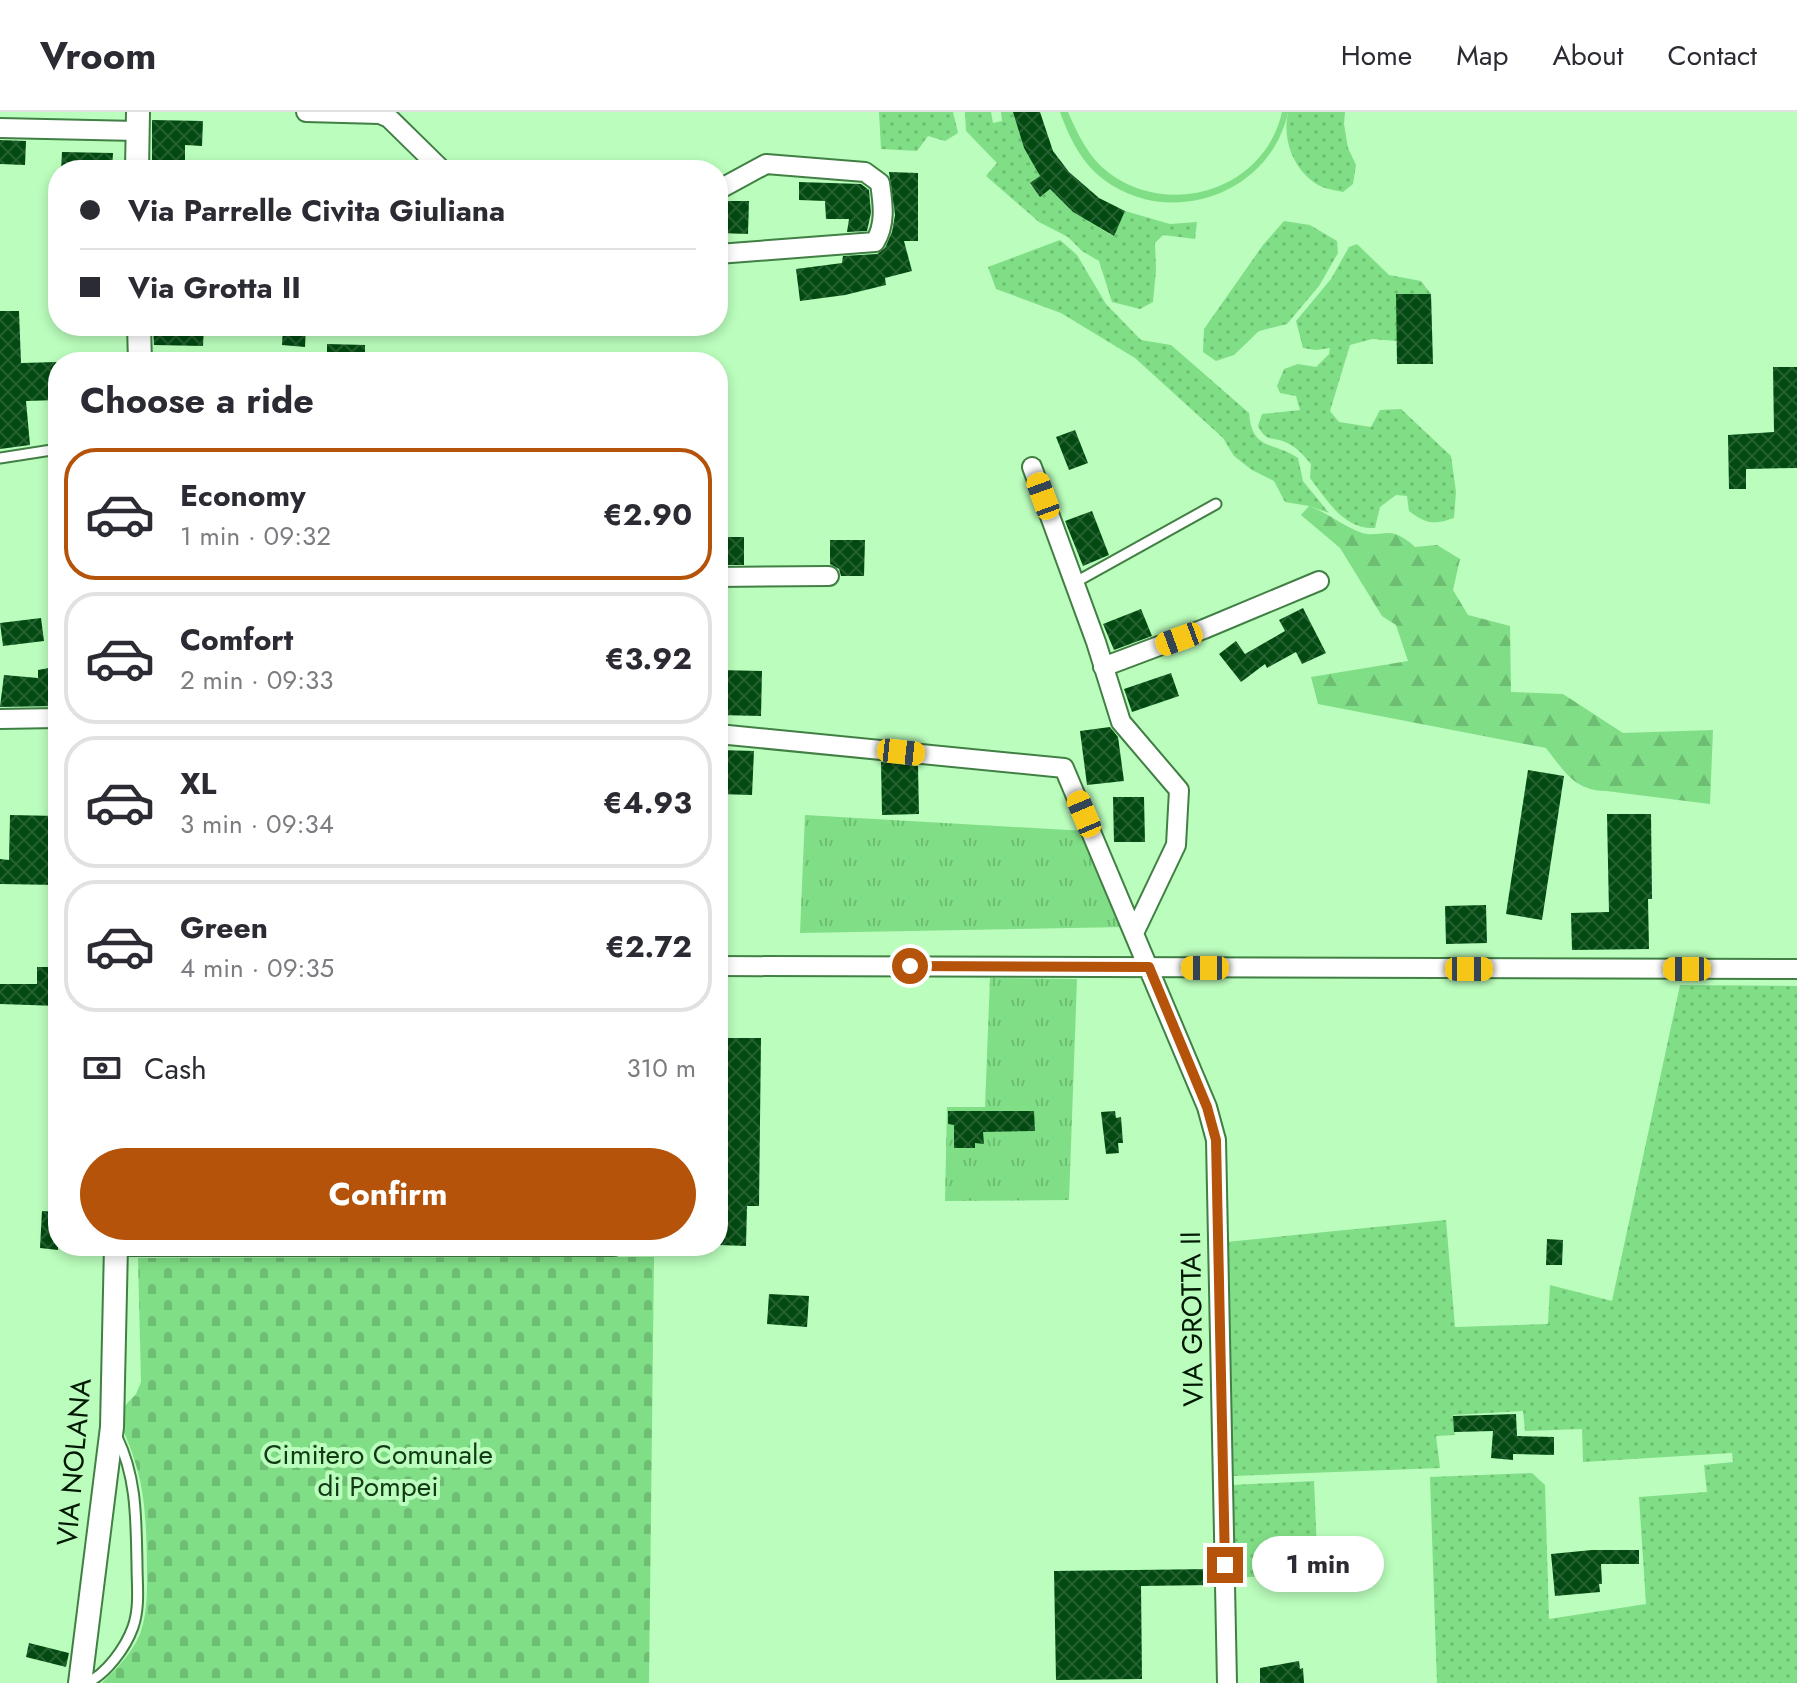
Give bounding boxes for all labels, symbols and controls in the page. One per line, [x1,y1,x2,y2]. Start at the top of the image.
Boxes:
text: Vroom [40,28,156,83]
text: Home [1341,35,1412,76]
text: Map [1456,35,1508,76]
text: About [1552,35,1624,76]
text: Contact [1668,35,1757,76]
text: Via Parrelle Civita Giuliana [128,189,505,232]
text: Via Grotta II [128,266,301,309]
text: Choose a ride [80,374,314,426]
car [1024,469,1062,523]
text: Economy [180,474,306,517]
icon: car [84,478,156,550]
text: €2.90 [603,493,692,536]
text: 1 min · 09:32 [180,517,331,555]
text: Comfort [180,618,293,661]
car [1152,620,1206,658]
icon: car [84,622,156,694]
text: €3.92 [605,637,692,680]
text: 2 min · 09:33 [180,661,333,699]
car [876,738,926,766]
text: XL [180,762,216,805]
icon: car [84,766,156,838]
text: €4.93 [603,781,692,824]
car [1064,787,1104,841]
text: 3 min · 09:34 [180,805,334,843]
text: Green [180,906,268,949]
icon: car [84,910,156,982]
text: €2.72 [605,925,692,968]
route start [892,948,928,984]
text: 4 min · 09:35 [180,949,334,987]
car [1181,956,1229,980]
car [1445,957,1493,981]
car [1663,957,1711,981]
icon: cash [80,1046,124,1090]
text: Cash [144,1047,207,1090]
text: 310 m [626,1049,696,1087]
button: Confirm [80,1148,696,1240]
street label: VIA GROTTA II [1170,1231,1214,1407]
street label: VIA NOLANA [46,1376,102,1548]
park label: Cimitero Comunale di Pompei [263,1434,493,1507]
callout: 1 min [1253,1537,1385,1593]
text: 1 min [1286,1545,1350,1583]
route end [1207,1547,1243,1583]

